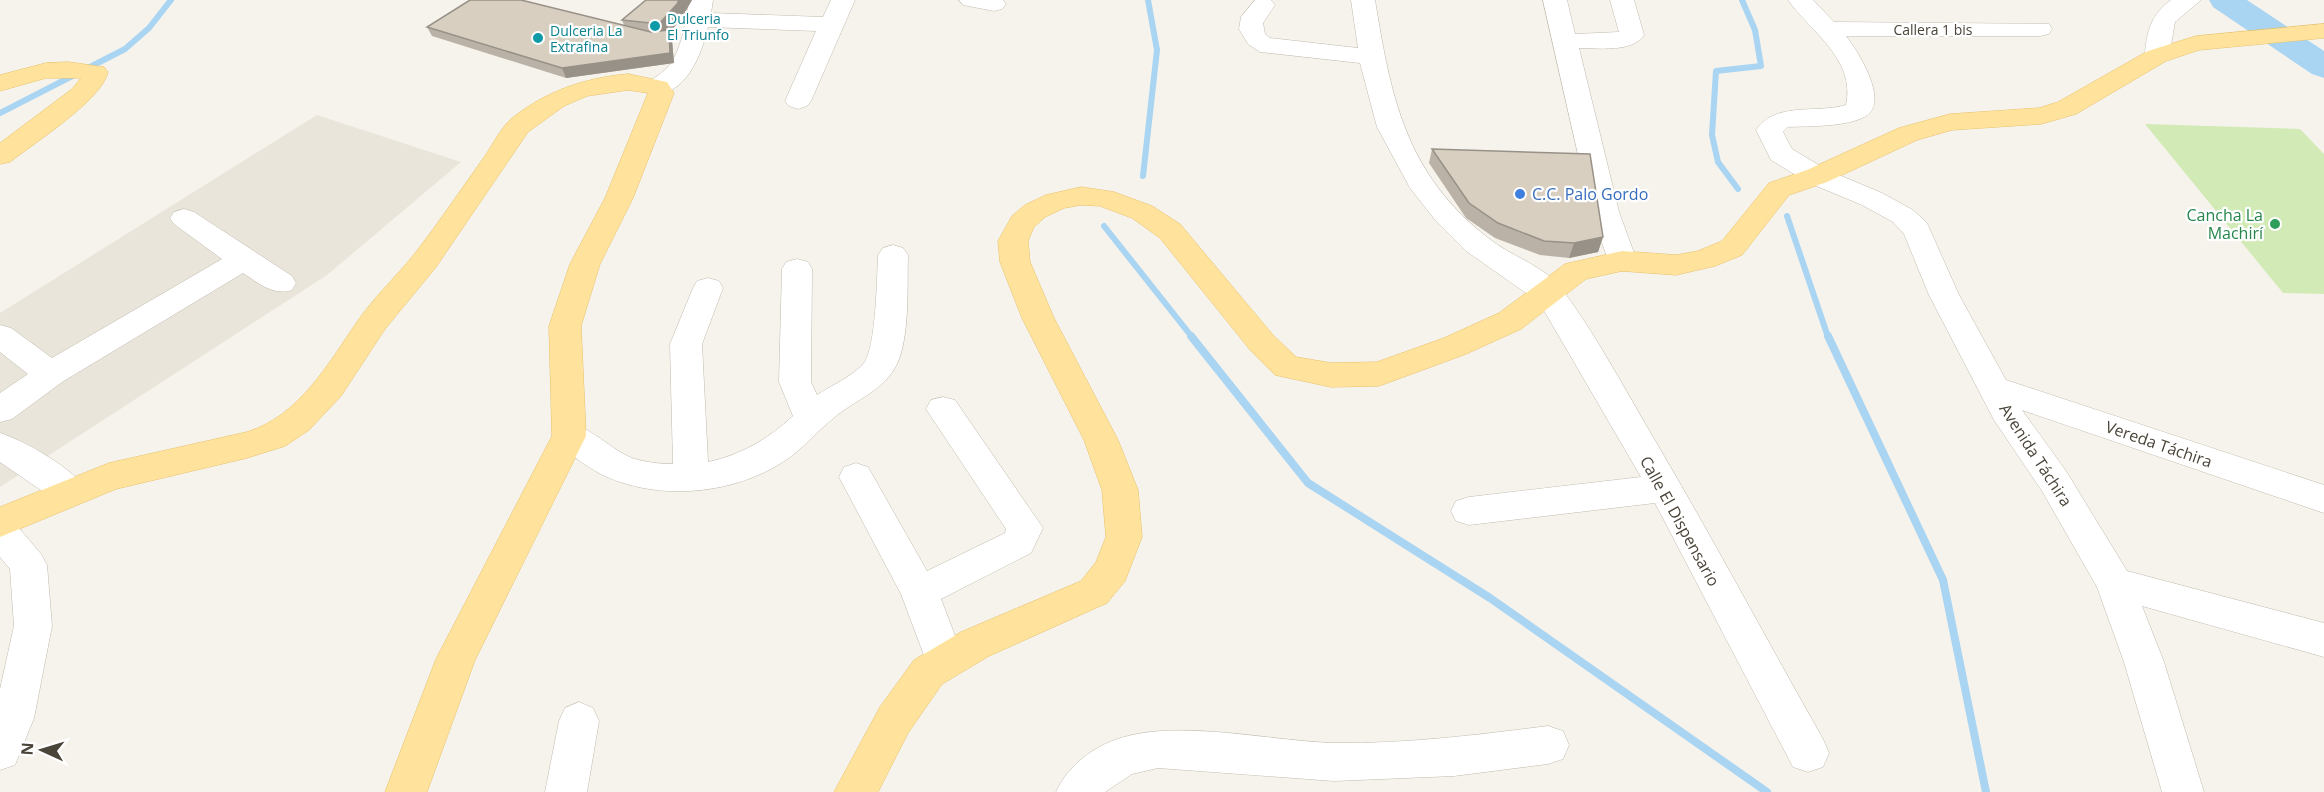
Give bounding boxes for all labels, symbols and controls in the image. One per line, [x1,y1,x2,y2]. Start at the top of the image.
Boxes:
place label: Dulceria El Triunfo [667,9,729,44]
marker: Dulceria El Triunfo [648,19,662,33]
street label: Callera 1 bis [1893,20,1973,39]
place label: Dulceria La Extrafina [550,21,623,56]
marker: Dulceria La Extrafina [531,31,545,45]
place label: C.C. Palo Gordo [1532,183,1648,205]
marker: C.C. Palo Gordo [1513,187,1527,201]
place label: Cancha La Machirí [2186,204,2264,244]
marker: Cancha La Machirí [2268,217,2282,231]
street label: Avenida Táchira [1995,399,2077,511]
street label: Vereda Táchira [2103,415,2215,473]
street label: Calle El Dispensario [1635,452,1725,590]
north arrow [12,720,72,780]
text: N [16,742,38,756]

